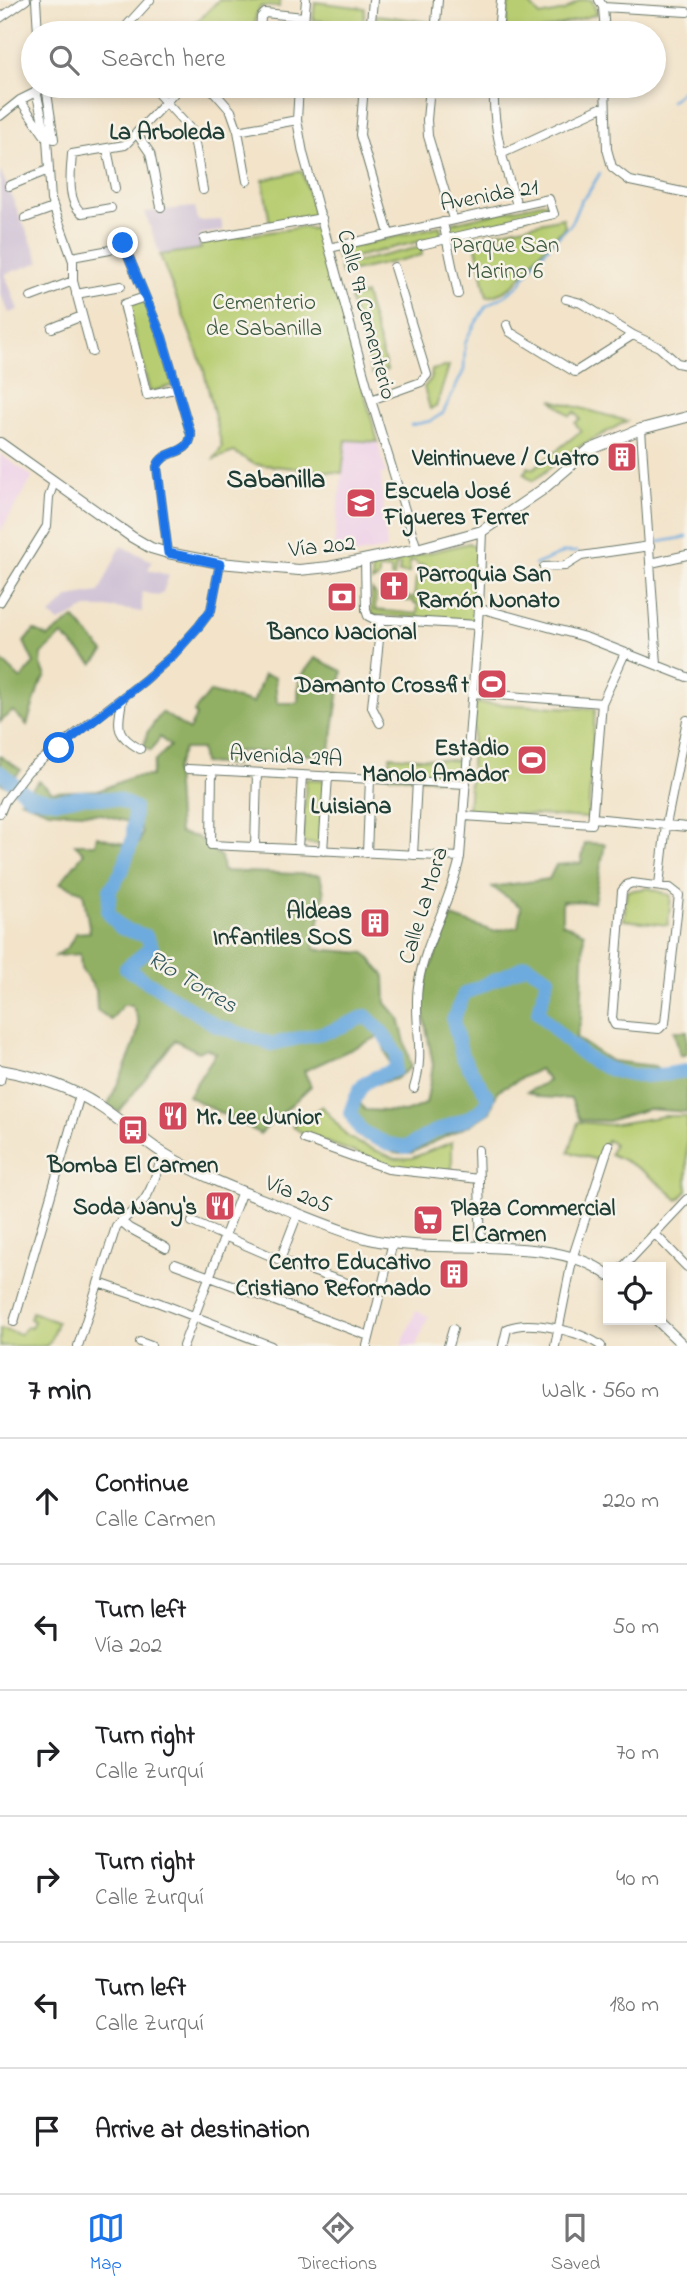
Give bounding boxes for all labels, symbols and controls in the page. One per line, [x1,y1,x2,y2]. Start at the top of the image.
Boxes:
search box [21,21,666,98]
icon: search [45,41,83,79]
text: Search here [101,41,226,79]
district label: La Arboleda [109,116,225,151]
street label: Avenida 21 [438,172,541,221]
street label: Calle 97 Cementerio [327,226,404,403]
route end [107,227,138,258]
park label: Parque San Marino 6 [451,230,559,289]
park label: Cementerio de Sabanilla [206,287,322,346]
building icon: Veintinueve / Cuatro [605,440,639,474]
place label: Veintinueve / Cuatro [411,443,599,476]
district label: Sabanilla [227,462,325,500]
place label: Escuela José Figueres Ferrer [383,476,529,537]
school or university icon: Escuela José Figueres Ferrer [344,486,378,520]
street label: Vía 202 [286,528,357,568]
place label: Parroquia San Ramón Nonato [417,559,560,618]
church icon: Parroquia San Ramón Nonato [377,569,411,603]
bank icon: Banco Nacional [325,580,359,614]
place label: Banco Nacional [266,617,417,650]
sports icon: Damanto Crossfit [475,667,509,701]
place label: Damanto Crossfit [294,670,469,703]
route start [43,732,74,763]
place label: Estadio Manolo Amador [362,733,510,792]
street label: Avenida 29A [229,738,343,777]
sports icon: Estadio Manolo Amador [515,743,549,777]
district label: Luisiana [310,790,392,825]
street label: Calle La Mora [391,843,458,968]
place label: Aldeas Infantiles SOS [213,896,352,955]
building icon: Aldeas Infantiles SOS [358,906,392,940]
water label: Río Torres [140,943,244,1024]
restaurant icon: Mr. Lee Junior [156,1099,190,1133]
place label: Mr. Lee Junior [196,1102,322,1135]
bus stop icon: Bomba El Carmen [116,1113,150,1147]
place label: Bomba El Carmen [47,1150,218,1183]
street label: Vía 205 [259,1167,336,1223]
restaurant icon: Soda Nany's [203,1189,237,1223]
place label: Soda Nany's [73,1192,197,1227]
place label: Plaza Commercial El Carmen [451,1193,616,1252]
supermarket icon: Plaza Commercial El Carmen [411,1203,445,1237]
place label: Centro Educativo Cristiano Reformado [235,1247,431,1306]
building icon: Centro Educativo Cristiano Reformado [437,1257,471,1291]
map controls [603,1262,666,1325]
button: locate [603,1262,666,1325]
text: 7 min [28,1370,91,1414]
text: Walk · 560 m [542,1375,659,1408]
text: Continue [95,1466,188,1504]
icon: ahead [28,1482,66,1520]
text: 220 m [603,1485,659,1518]
text: Calle Carmen [95,1504,216,1537]
text: Turn left [95,1592,186,1630]
icon: left [28,1608,66,1646]
text: 50 m [612,1611,659,1644]
text: Vía 202 [95,1630,162,1663]
text: Turn right [95,1718,195,1756]
icon: right [28,1734,66,1772]
text: 70 m [616,1737,659,1770]
text: Calle Zurquí [95,1756,204,1789]
text: Turn right [95,1844,195,1882]
icon: right [28,1860,66,1898]
text: 40 m [616,1863,659,1896]
text: Calle Zurquí [95,1882,204,1915]
text: Turn left [95,1970,186,2008]
icon: left [28,1986,66,2024]
text: 180 m [610,1989,659,2022]
text: Calle Zurquí [95,2008,204,2041]
icon: arrive [28,2112,66,2150]
text: Arrive at destination [95,2112,310,2150]
tab: Map [87,2209,125,2278]
tab: Directions [298,2209,377,2278]
tab: Saved [551,2209,600,2278]

